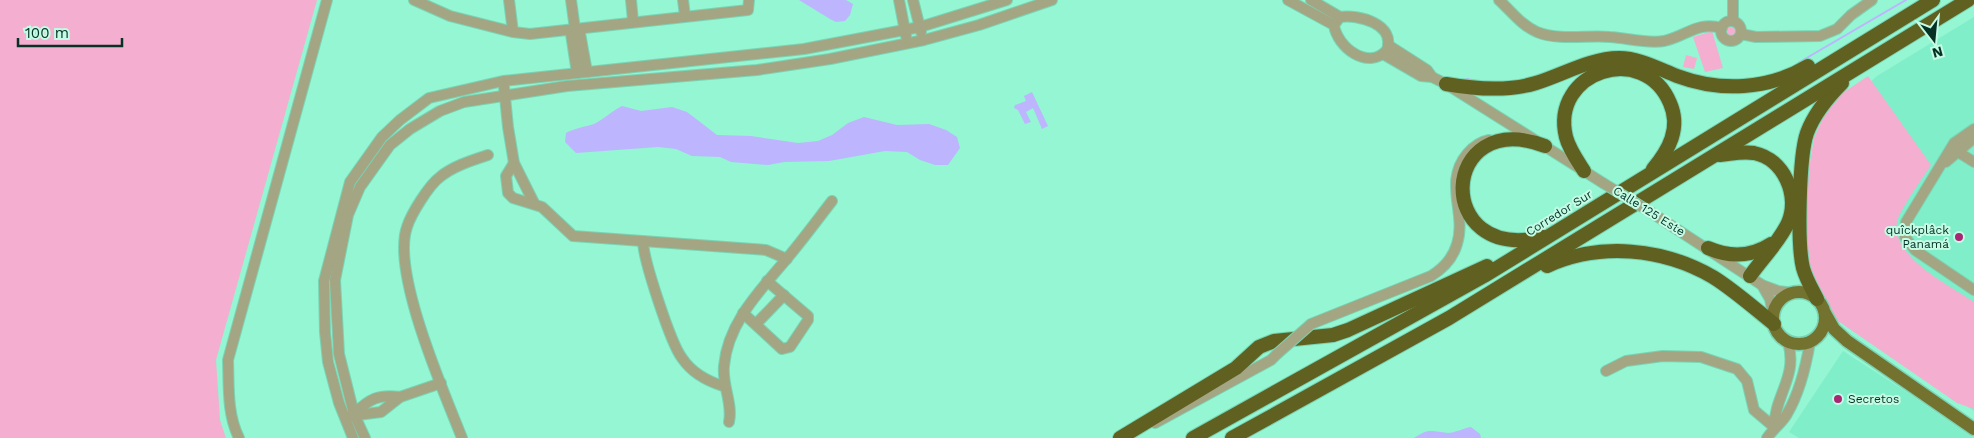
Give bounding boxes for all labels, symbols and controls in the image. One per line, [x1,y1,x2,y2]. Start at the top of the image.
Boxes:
scale bar [18,15,121,47]
north arrow [1909,15,1959,65]
text: 100 m [25,24,69,42]
text: N [1930,43,1945,62]
street label: Calle 125 Este [1611,183,1687,239]
street label: Corredor Sur [1523,187,1595,239]
place label: quîckplâck Panamá [1886,223,1949,251]
marker: quîckplâck Panamá [1953,231,1965,243]
place label: Secretos [1848,392,1899,406]
marker: Secretos [1832,393,1844,405]

